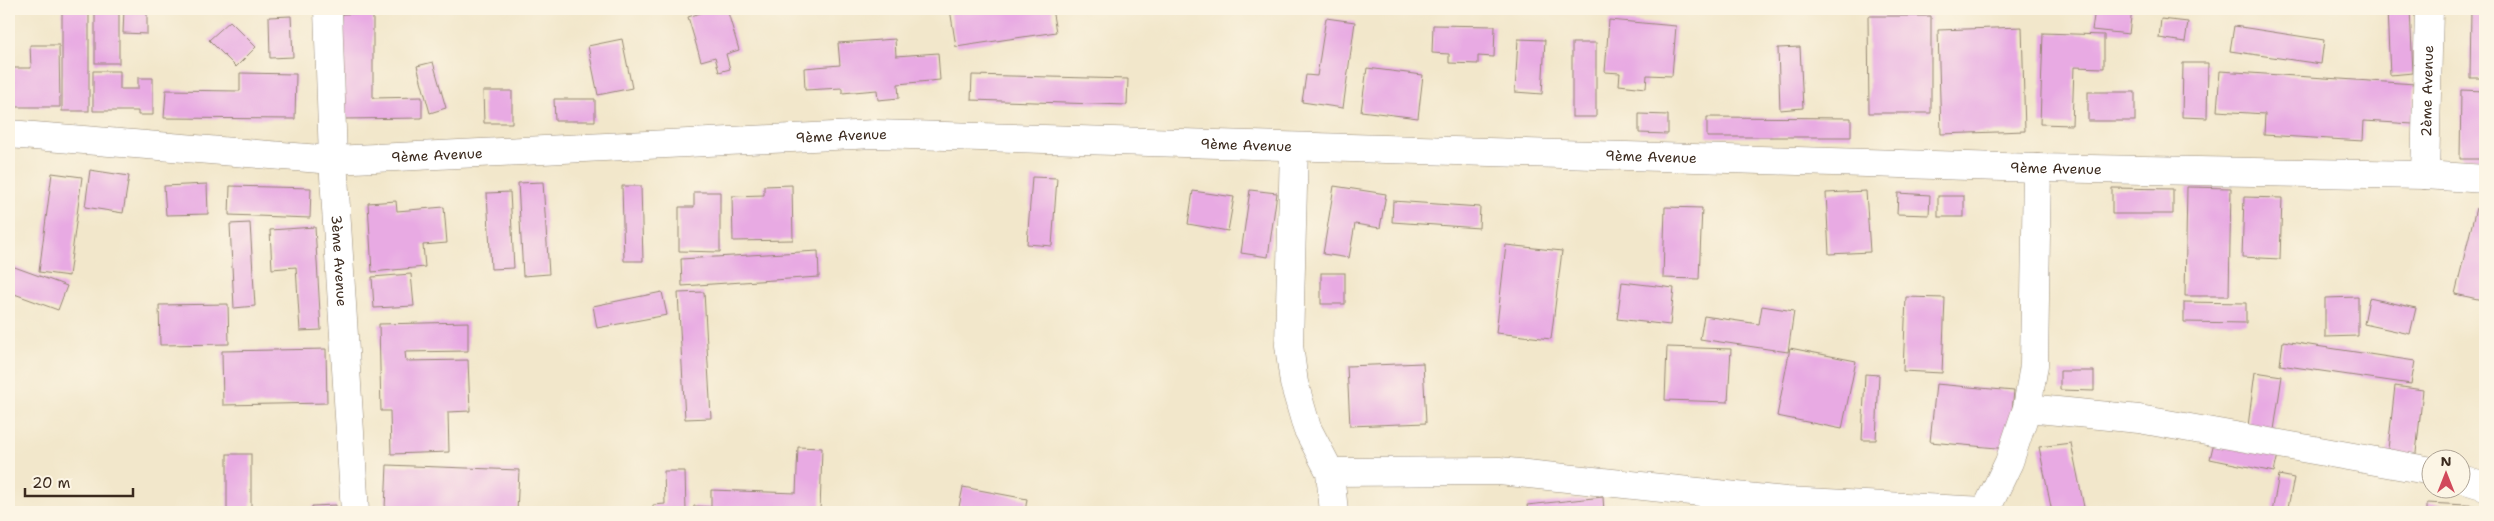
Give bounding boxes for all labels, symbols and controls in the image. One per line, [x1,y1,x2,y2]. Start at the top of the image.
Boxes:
street label: 2ème Avenue [2417,45,2437,137]
street label: 9ème Avenue [795,125,888,147]
street label: 9ème Avenue [1200,135,1292,155]
street label: 9ème Avenue [391,144,483,166]
street label: 9ème Avenue [1605,146,1697,167]
street label: 9ème Avenue [2010,158,2102,178]
street label: 3ème Avenue [327,214,351,307]
north arrow [2422,448,2472,498]
text: N [2440,452,2452,470]
scale bar [25,466,132,498]
text: 20 m [32,473,71,493]

